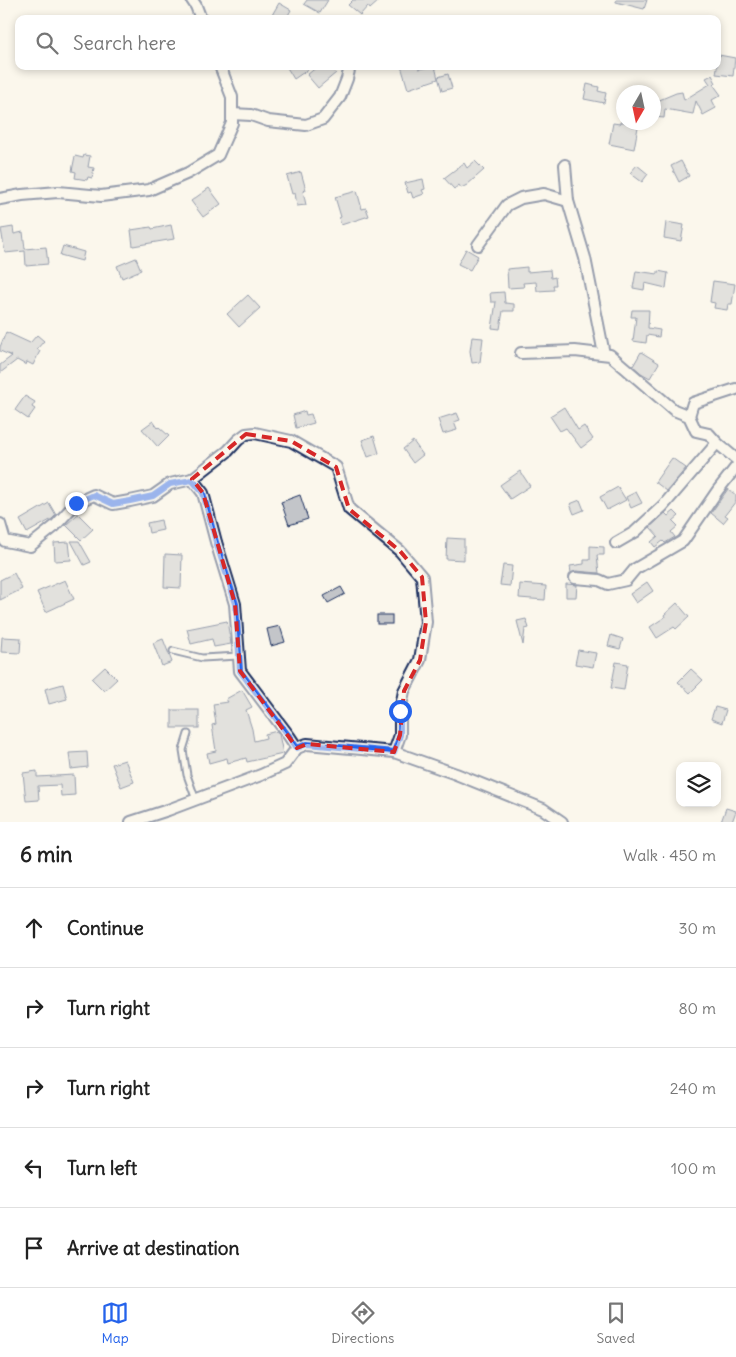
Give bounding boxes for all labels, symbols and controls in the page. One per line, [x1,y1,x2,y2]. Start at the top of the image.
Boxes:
search box [15,15,721,70]
icon: search [33,29,61,57]
text: Search here [73,31,176,55]
north arrow [616,85,661,130]
route end [65,492,88,515]
route start [389,700,412,723]
map controls [676,762,721,807]
button: layers [676,762,721,807]
text: 6 min [20,841,72,868]
text: Walk · 450 m [623,845,716,865]
icon: ahead [20,914,48,942]
text: Continue [67,916,144,940]
text: 30 m [679,918,716,938]
icon: right [20,994,48,1022]
text: Turn right [67,996,150,1020]
text: 80 m [678,998,716,1018]
icon: right [20,1074,48,1102]
text: Turn right [67,1076,150,1100]
text: 240 m [670,1078,716,1098]
icon: left [20,1154,48,1182]
text: Turn left [67,1156,137,1180]
text: 100 m [671,1158,716,1178]
icon: arrive [20,1234,48,1262]
text: Arrive at destination [67,1236,240,1260]
tab: Map [101,1299,129,1347]
tab: Directions [331,1299,394,1347]
tab: Saved [597,1299,635,1347]

